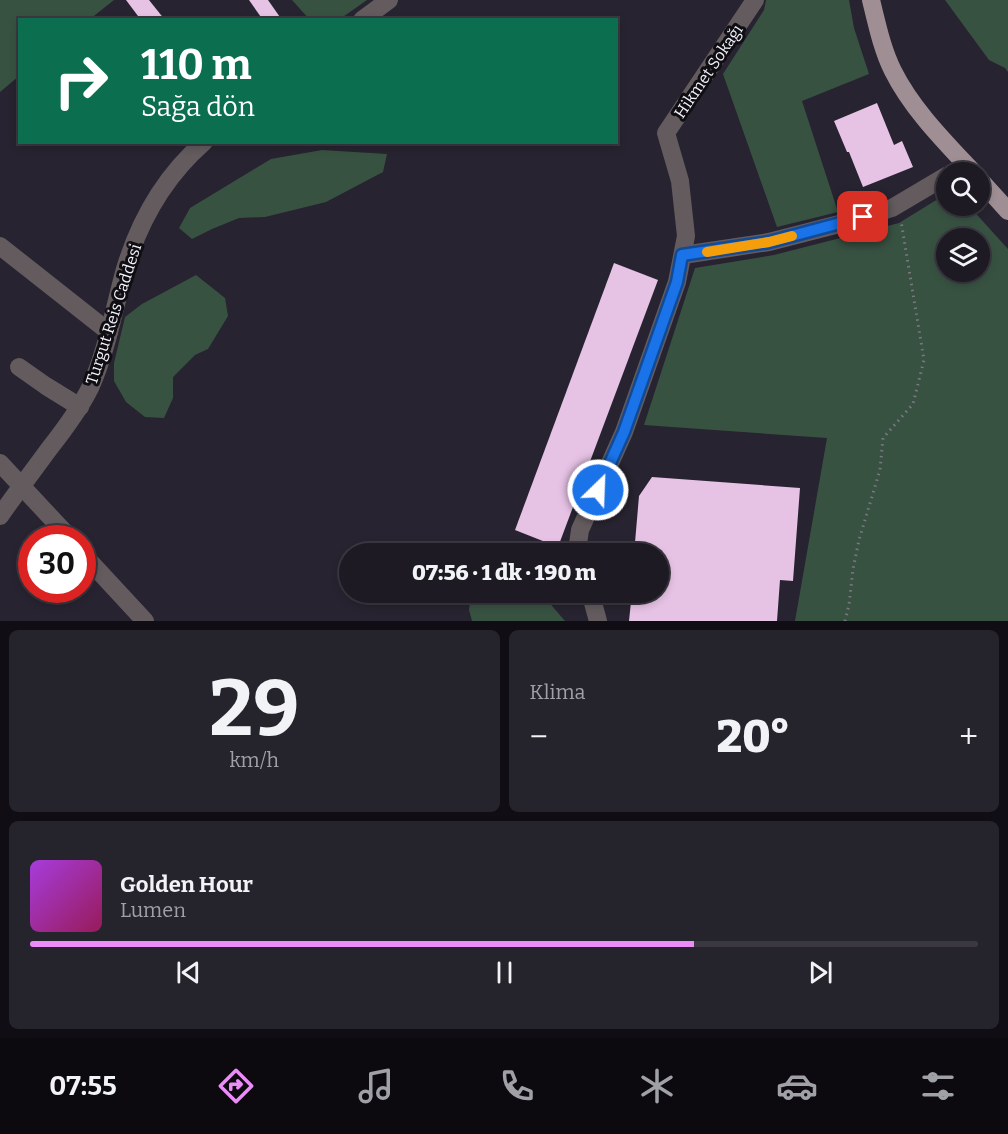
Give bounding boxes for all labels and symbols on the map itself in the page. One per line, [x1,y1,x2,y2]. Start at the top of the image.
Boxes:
street label: Hikmet Sokağı [670,21,747,122]
pin [837,191,888,242]
street label: Turgut Reis Caddesi [82,241,145,387]
position arrow [566,458,630,522]
speed limit sign: 30 [18,525,96,603]

